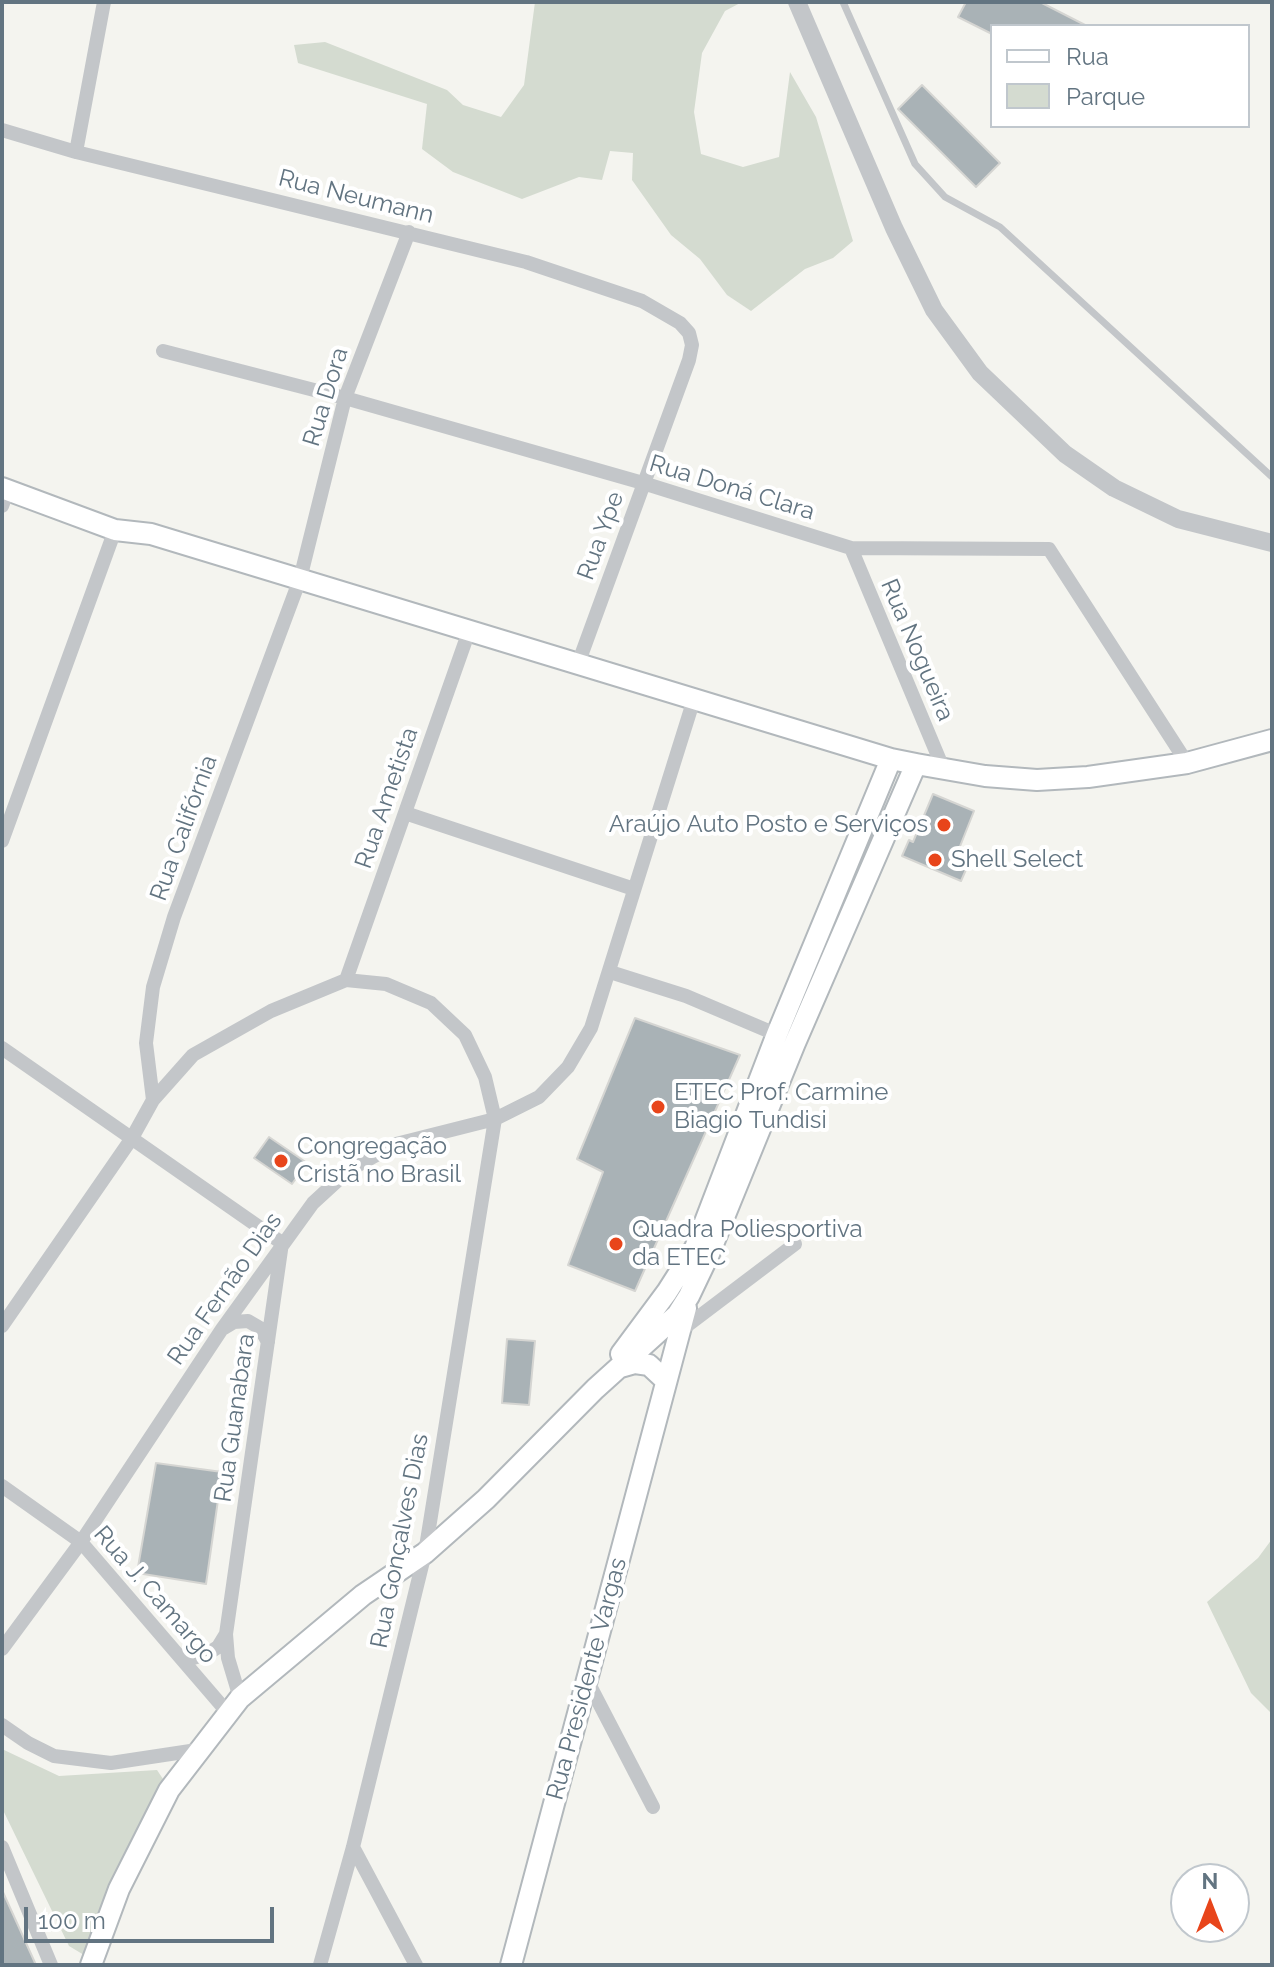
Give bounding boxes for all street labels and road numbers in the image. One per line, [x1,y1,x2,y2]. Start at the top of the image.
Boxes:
street label: Rua Neumann [276,164,436,230]
street label: Rua Dora [297,344,355,450]
street label: Rua Doná Clara [646,449,818,527]
street label: Rua Ype [572,488,630,584]
street label: Rua Nogueira [874,575,960,725]
street label: Rua Ametista [349,724,425,872]
street label: Rua Califórnia [144,751,224,905]
street label: Rua Fernão Dias [162,1207,288,1371]
street label: Rua Guanabara [209,1332,261,1504]
street label: Rua Gonçalves Dias [365,1431,435,1651]
street label: Rua J. Camargo [87,1520,223,1670]
street label: Rua Presidente Vargas [541,1555,633,1803]

